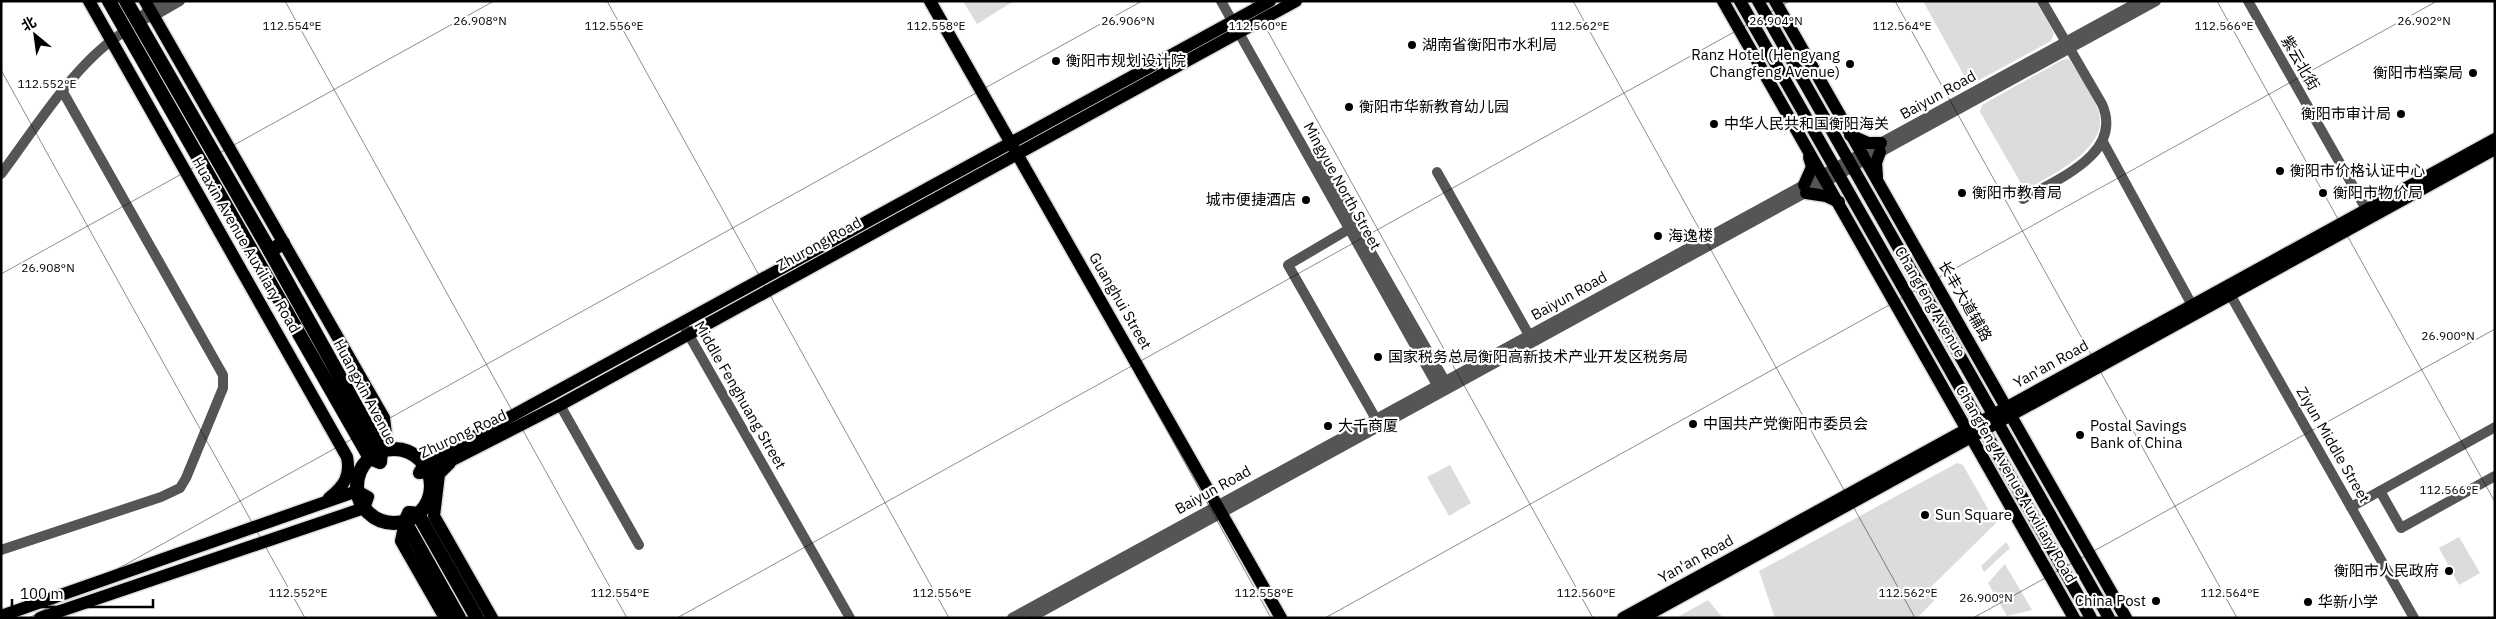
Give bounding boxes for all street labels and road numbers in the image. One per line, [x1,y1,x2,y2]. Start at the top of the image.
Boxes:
street label: 紫云北街 [2277,32,2324,93]
street label: Baiyun Road [1896,66,1979,123]
street label: Mingyue North Street [1299,118,1385,253]
street label: Huaxin Avenue Auxiliary Road [188,153,305,336]
street label: Zhurong Road [773,212,864,275]
street label: Changfeng Avenue [1891,243,1970,361]
street label: Guanghui Street [1085,249,1156,353]
street label: 长丰大道辅路 [1935,257,1996,344]
street label: Baiyun Road [1527,267,1610,324]
street label: Middle Fenghuang Street [690,317,791,472]
street label: Yan'an Road [2010,335,2092,392]
street label: Huangxin Avenue [330,336,401,448]
street label: Changfeng Avenue Auxiliary Road [1952,381,2081,586]
street label: Ziyun Middle Street [2292,383,2374,506]
street label: Zhurong Road [416,405,509,462]
street label: Baiyun Road [1171,461,1254,518]
street label: Yan'an Road [1655,530,1737,587]

